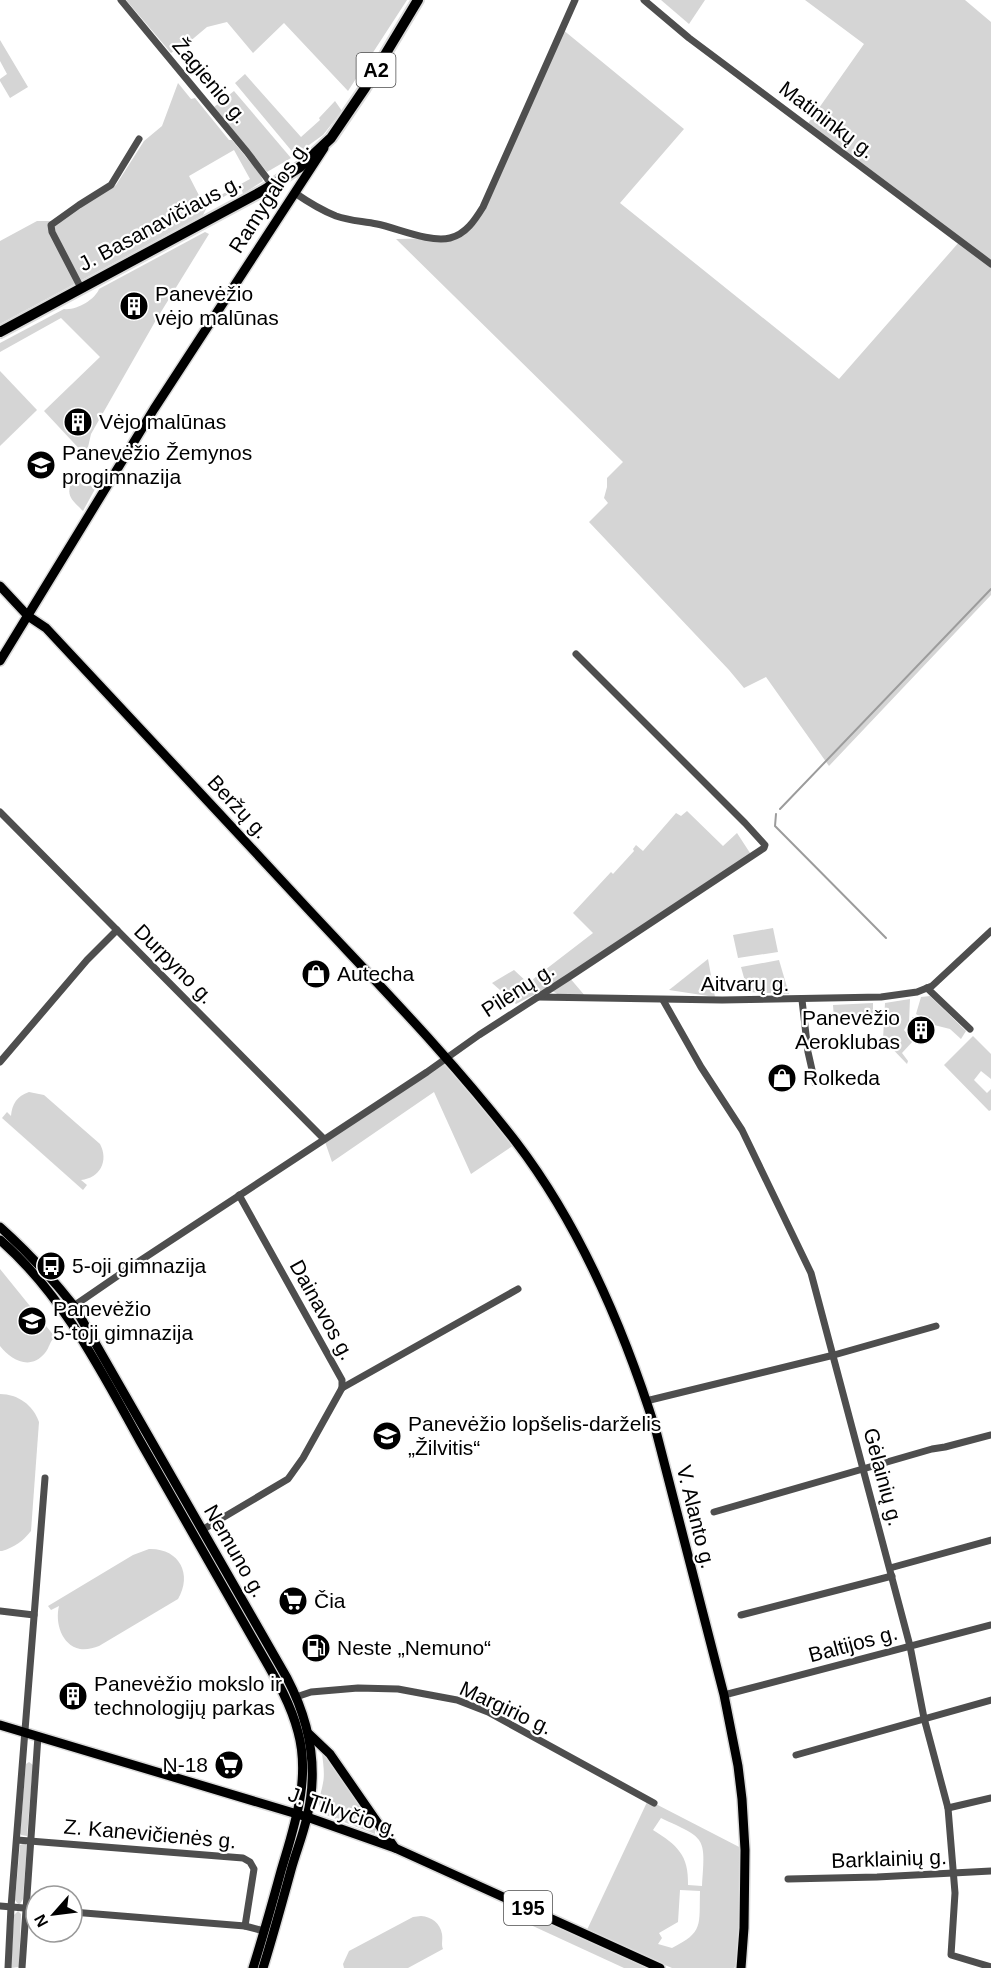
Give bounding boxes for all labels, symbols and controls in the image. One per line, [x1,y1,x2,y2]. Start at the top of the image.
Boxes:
street label: Žagienio g. [168,33,253,128]
road number: A2 [356,53,395,87]
street label: Matininkų g. [775,76,879,163]
street label: Ramygalos g. [224,137,313,257]
street label: J. Basanavičiaus g. [74,170,245,275]
place label: Panevėžio vėjo malūnas [155,282,279,329]
building icon: Panevėžio vėjo malūnas [118,290,150,322]
building icon: Vėjo malūnas [62,406,94,438]
place label: Vėjo malūnas [99,410,226,433]
place label: Panevėžio Žemynos progimnazija [62,441,252,488]
school or university icon: Panevėžio Žemynos progimnazija [25,449,57,481]
street label: Beržų g. [203,770,273,843]
street label: Durpyno g. [130,919,219,1008]
shop icon: Autecha [300,958,332,990]
street label: Pilėnų g. [477,958,558,1021]
place label: Autecha [337,962,414,985]
street label: Aitvarų g. [701,972,789,995]
place label: Panevėžio Aeroklubas [795,1006,900,1053]
building icon: Panevėžio Aeroklubas [905,1014,937,1046]
shop icon: Rolkeda [766,1062,798,1094]
place label: Rolkeda [803,1066,880,1089]
bus stop icon: 5-oji gimnazija [35,1250,67,1282]
place label: 5-oji gimnazija [72,1254,207,1277]
street label: Dainavos g. [285,1256,359,1364]
place label: Panevėžio 5-toji gimnazija [53,1297,193,1344]
school or university icon: Panevėžio 5-toji gimnazija [16,1305,48,1337]
place label: Panevėžio lopšelis-darželis „Žilvitis“ [408,1412,661,1459]
school or university icon: Panevėžio lopšelis-darželis „Žilvitis“ [371,1420,403,1452]
street label: Gėlainių g. [859,1425,908,1528]
street label: V. Alanto g. [673,1463,720,1571]
street label: Nemuno g. [200,1501,271,1601]
supermarket icon: Čia [277,1585,309,1617]
place label: Čia [314,1589,346,1612]
street label: Baltijos g. [806,1621,900,1666]
fuel station icon: Neste „Nemuno“ [300,1632,332,1664]
place label: Neste „Nemuno“ [337,1636,491,1659]
place label: Panevėžio mokslo ir technologijų parkas [94,1672,282,1719]
street label: Margirio g. [456,1676,556,1739]
building icon: Panevėžio mokslo ir technologijų parkas [57,1680,89,1712]
supermarket icon: N-18 [213,1749,245,1781]
place label: N-18 [162,1753,208,1776]
street label: J. Tilvyčio g. [285,1782,401,1841]
street label: Z. Kanevičienės g. [63,1815,237,1852]
street label: Barklainių g. [831,1845,947,1872]
north arrow [24,1884,84,1944]
road number: 195 [504,1891,552,1925]
text: N [31,1912,51,1930]

